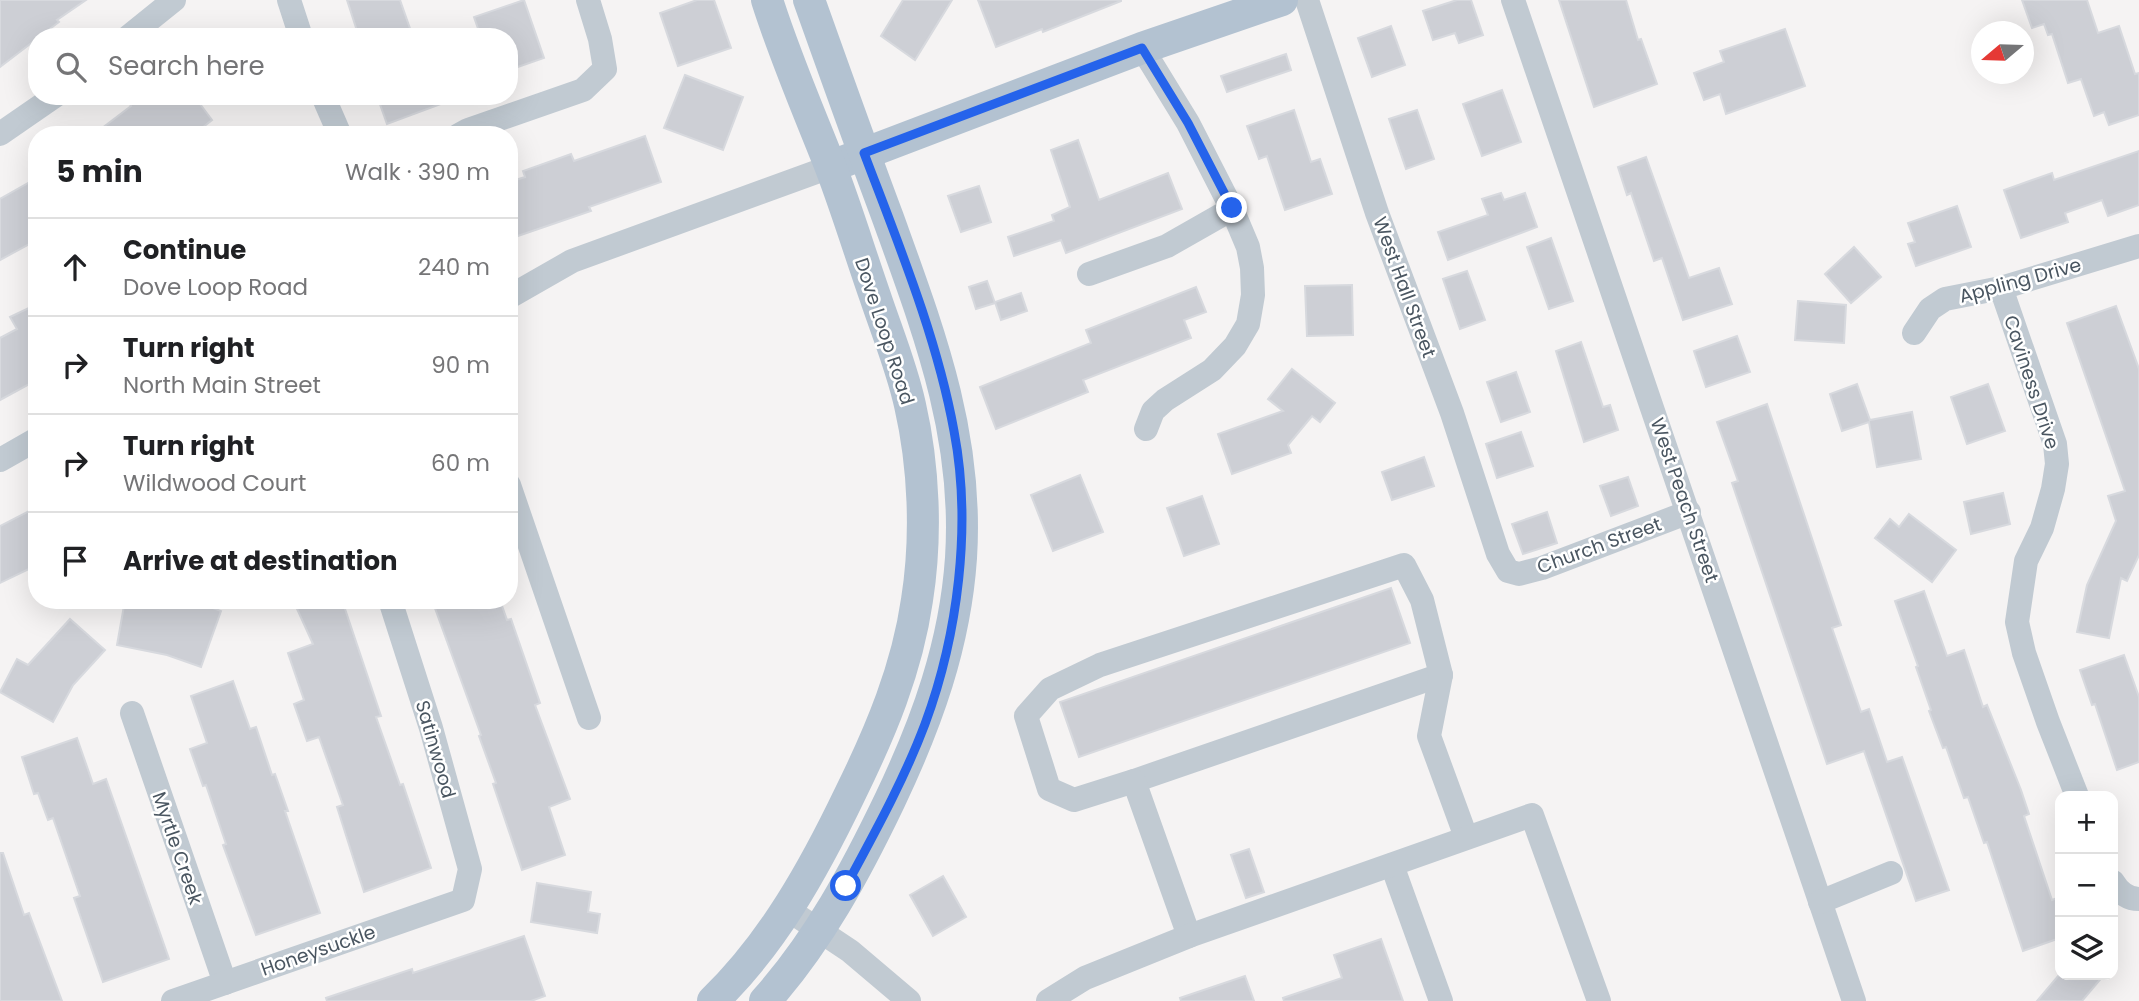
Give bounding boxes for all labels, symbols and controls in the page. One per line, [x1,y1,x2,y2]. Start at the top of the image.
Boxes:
north arrow [1971,21,2034,84]
search box [28,28,518,105]
icon: search [52,48,90,86]
text: Search here [108,48,265,84]
text: 5 min [56,150,143,193]
text: Walk · 390 m [345,156,490,188]
route end [1216,192,1247,223]
street label: West Hall Street [1366,213,1443,362]
text: Continue [123,232,246,268]
icon: ahead [56,248,94,286]
text: 240 m [418,251,490,283]
street label: Appling Drive [1956,251,2084,310]
street label: Dove Loop Road [848,254,921,408]
text: Dove Loop Road [123,271,308,303]
street label: Caviness Drive [1997,312,2066,453]
text: Turn right [123,330,255,366]
icon: right [56,346,94,384]
text: 90 m [431,349,490,381]
text: North Main Street [123,369,321,401]
street label: West Peach Street [1644,414,1725,586]
text: Turn right [123,428,255,464]
icon: right [56,444,94,482]
text: 60 m [431,447,490,479]
text: Wildwood Court [123,467,306,499]
street label: Church Street [1533,510,1665,580]
icon: arrive [56,542,94,580]
text: Arrive at destination [123,543,398,579]
street label: Satinwood [409,697,462,801]
street label: Myrtle Creek [146,788,210,908]
map controls [2055,791,2118,980]
button: + [2055,791,2118,854]
button: − [2055,854,2118,917]
route start [830,870,861,901]
button: layers [2055,917,2118,980]
street label: Honeysuckle [257,918,379,983]

